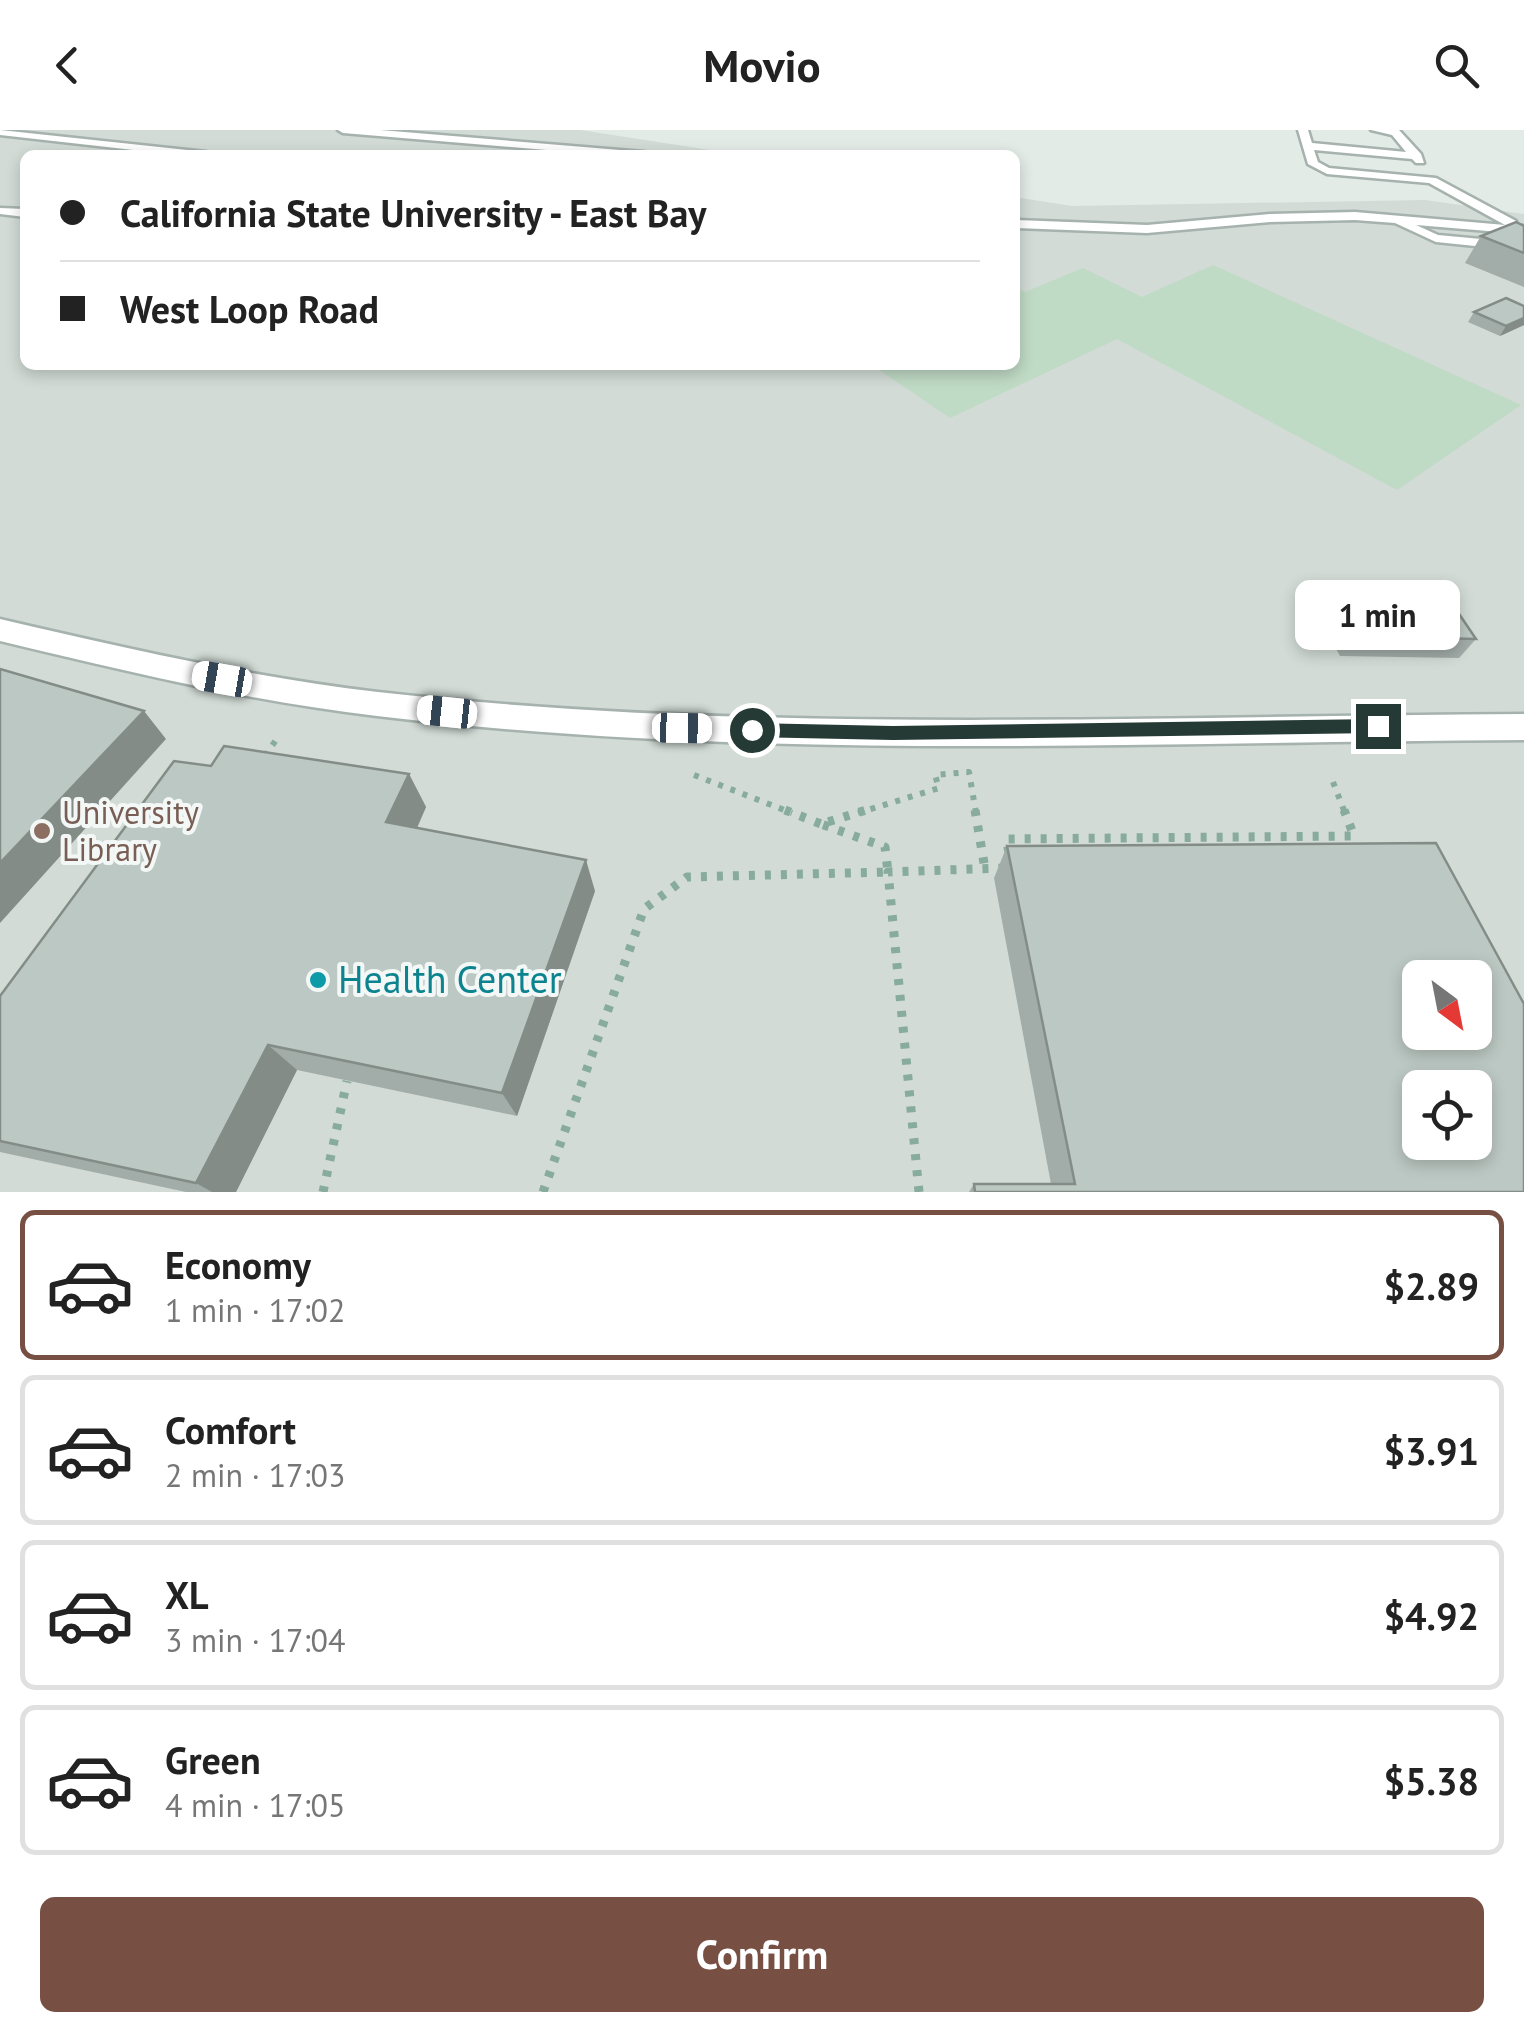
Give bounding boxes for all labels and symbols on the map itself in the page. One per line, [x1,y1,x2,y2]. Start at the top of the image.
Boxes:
callout: 1 min [1296,581,1460,651]
car [190,659,254,699]
car [416,694,478,730]
route end [1356,704,1401,749]
route start [730,708,775,753]
car [652,712,712,744]
place label: University Library [62,791,199,870]
marker: University Library [31,820,53,842]
place label: Health Center [338,954,562,1003]
north arrow [1402,960,1492,1050]
marker: Health Center [307,969,329,991]

